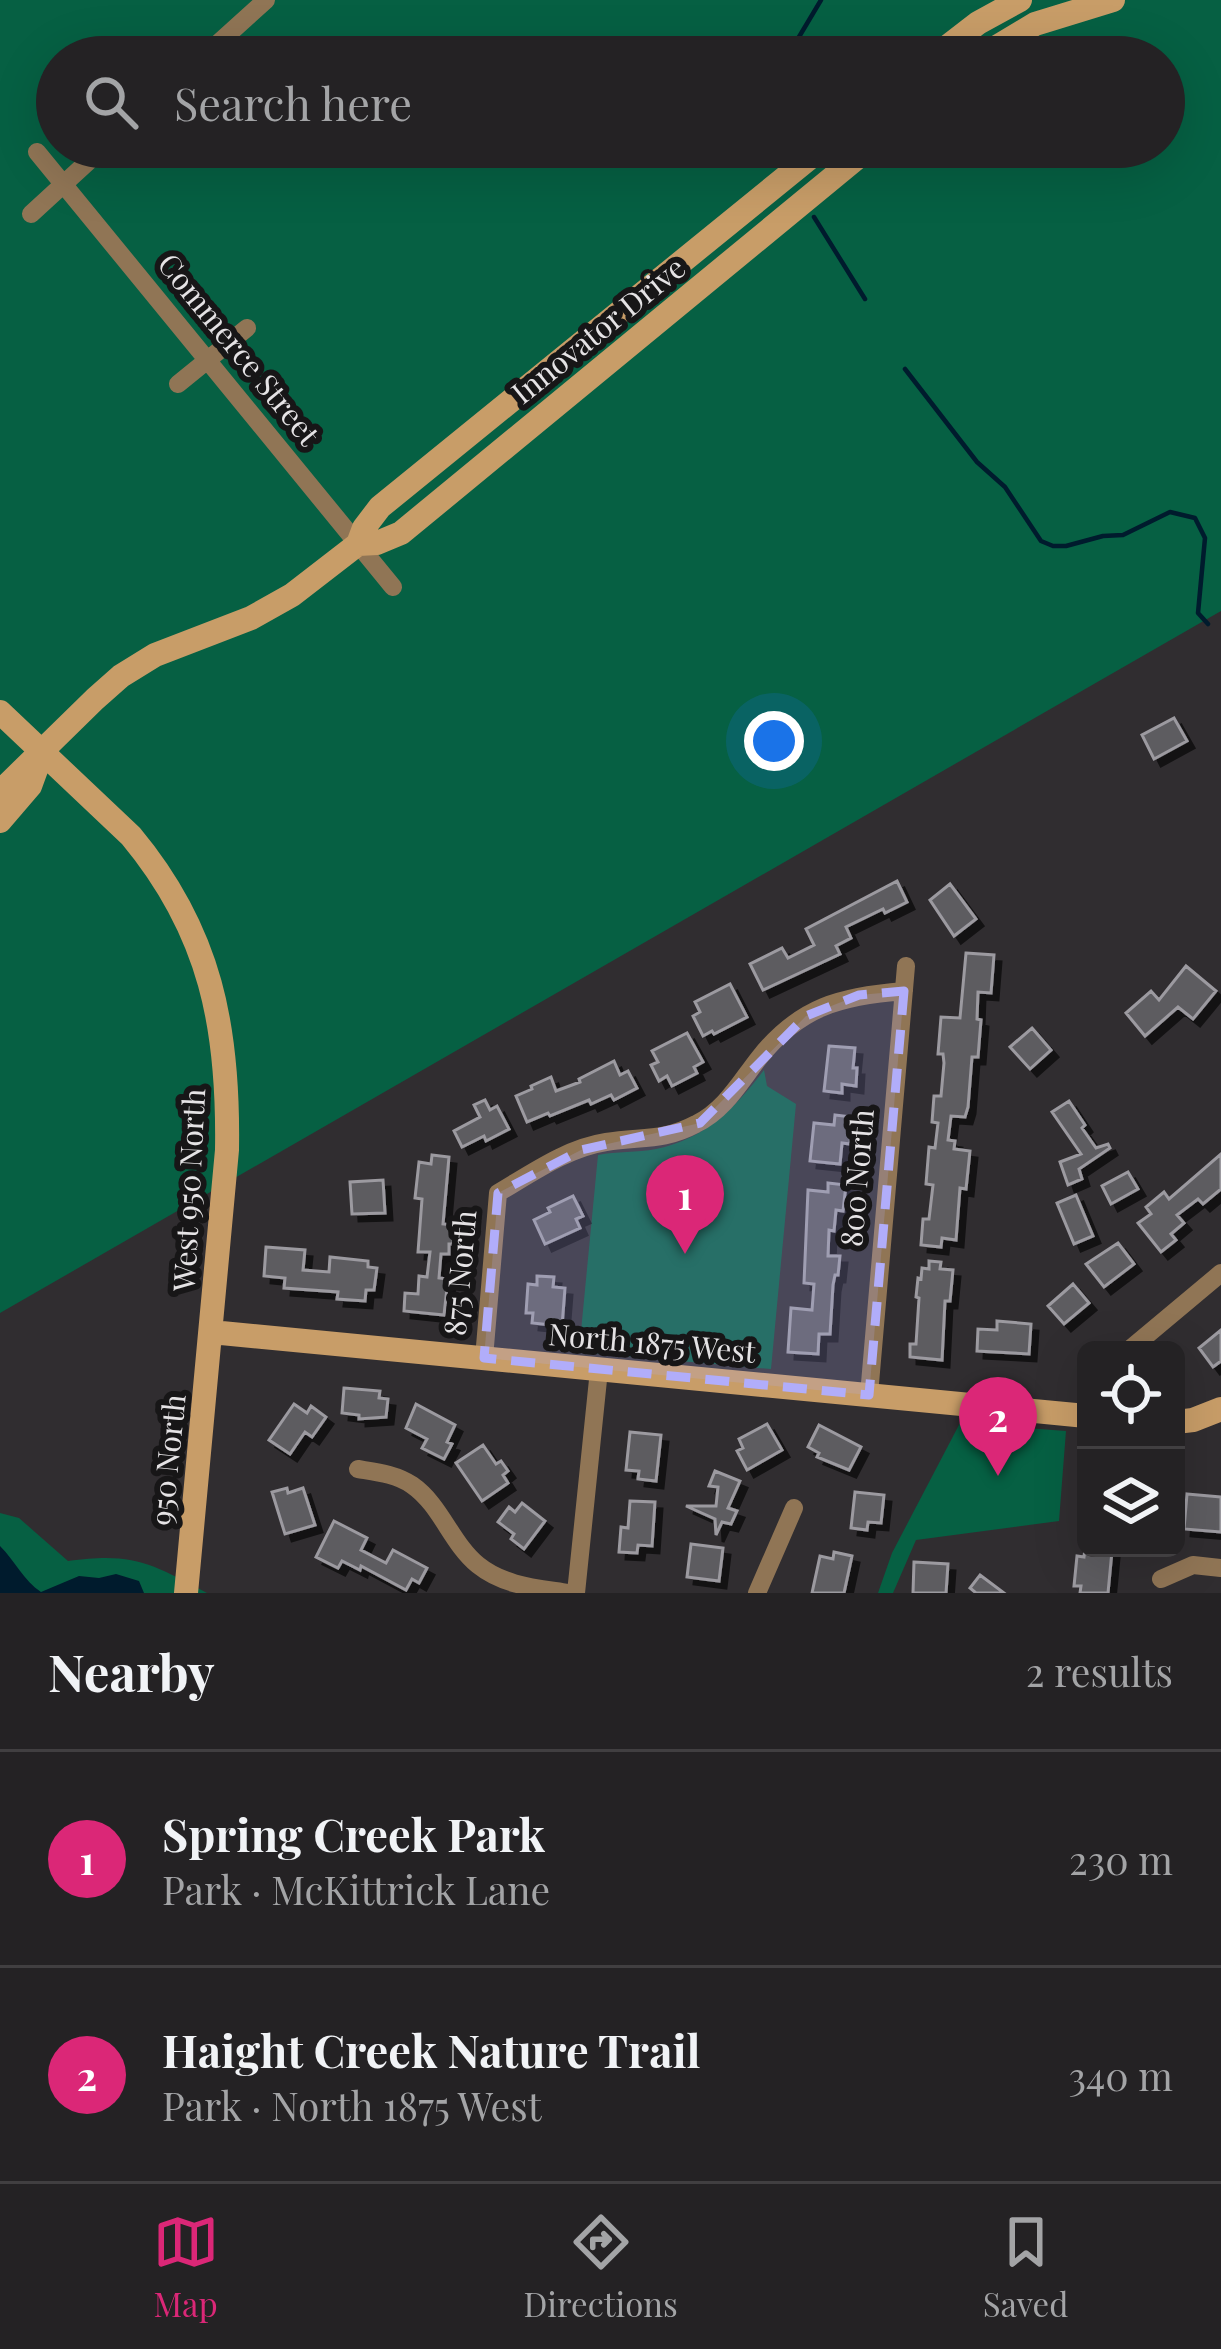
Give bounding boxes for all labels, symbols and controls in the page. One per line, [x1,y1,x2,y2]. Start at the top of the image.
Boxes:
search box [36,36,1185,168]
icon: search [78,69,144,135]
text: Search here [174,72,412,132]
street label: Commerce Street [150,244,330,453]
street label: Innovator Drive [503,247,693,412]
your location [744,711,804,771]
street label: West 950 North [163,1087,213,1293]
street label: 800 North [830,1107,882,1248]
pin: 1 [646,1155,724,1254]
street label: 875 North [434,1208,484,1337]
street label: North 1875 West [547,1313,758,1371]
map controls [1077,1341,1185,1557]
button: locate [1077,1341,1185,1449]
pin: 2 [959,1377,1037,1476]
street label: 950 North [140,1392,194,1527]
button: layers [1077,1449,1185,1557]
text: Nearby [48,1637,214,1705]
text: 2 results [1026,1645,1173,1697]
text: Spring Creek Park [162,1803,545,1863]
text: 1 [80,1833,94,1885]
text: 230 m [1069,1833,1173,1885]
text: Park · McKittrick Lane [162,1863,550,1915]
text: Haight Creek Nature Trail [162,2019,701,2079]
text: 2 [77,2049,97,2101]
text: 340 m [1068,2049,1173,2101]
text: Park · North 1875 West [162,2079,541,2131]
tab: Map [153,2209,219,2325]
tab: Directions [524,2209,678,2325]
tab: Saved [983,2209,1069,2325]

